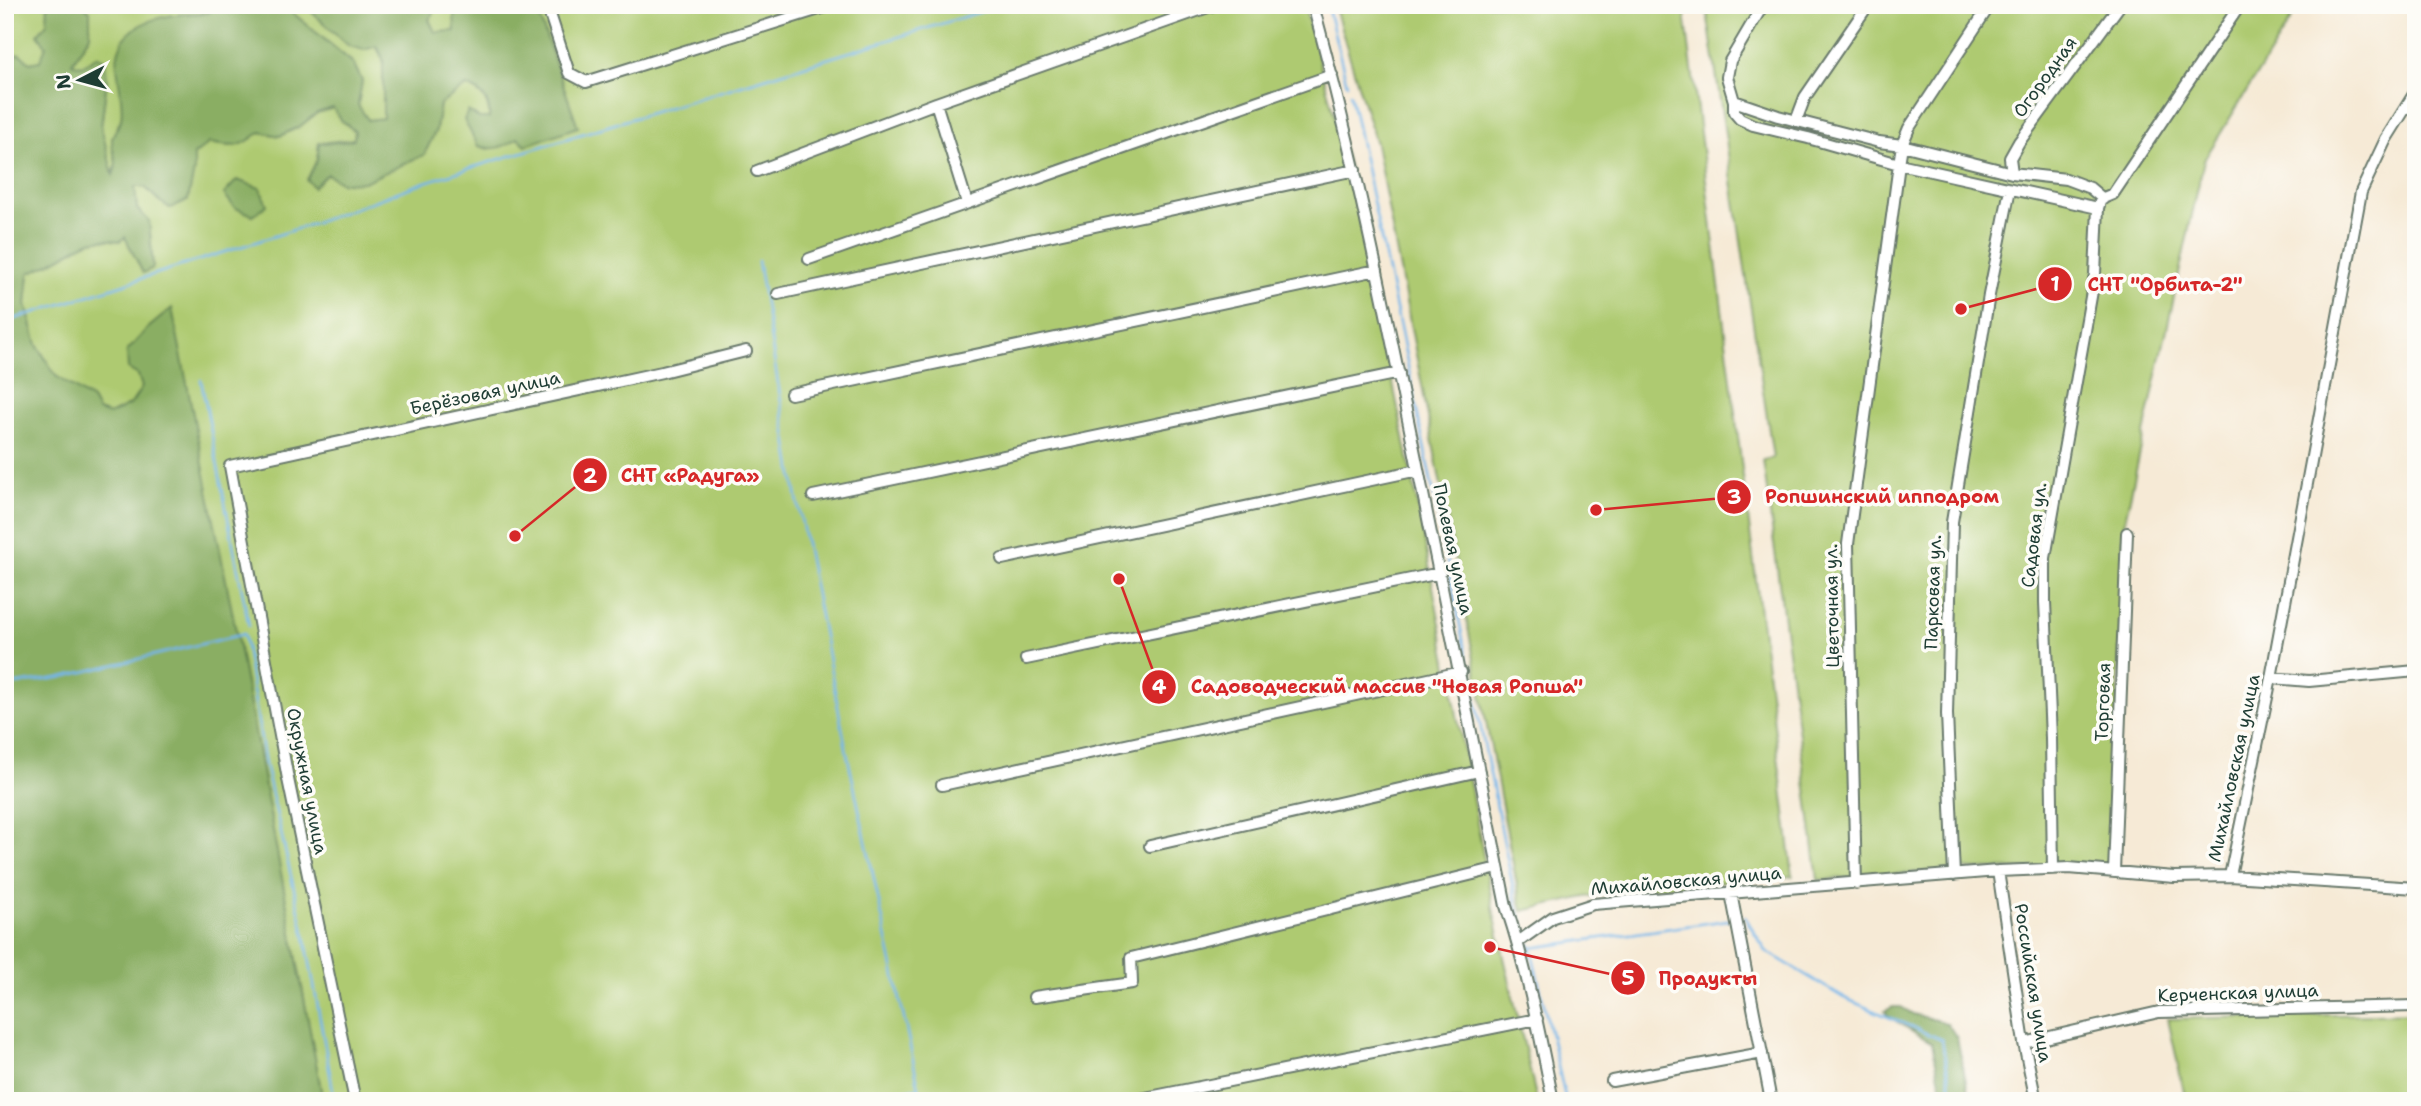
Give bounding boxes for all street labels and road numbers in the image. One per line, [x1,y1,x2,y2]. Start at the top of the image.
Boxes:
street label: Огородная [2008,32,2082,122]
street label: Берёзовая улица [408,365,562,421]
street label: Полевая улица [1427,481,1479,617]
street label: Садовая ул. [2016,481,2052,589]
street label: Парковая ул. [1919,534,1947,650]
street label: Цветочная ул. [1819,544,1845,668]
street label: Торговая [2090,662,2116,742]
street label: Михайловская улица [2202,672,2266,864]
street label: Окружная улица [281,706,333,856]
street label: Михайловская улица [1590,861,1782,901]
street label: Российская улица [2009,902,2057,1064]
street label: Керченская улица [2157,978,2319,1008]

